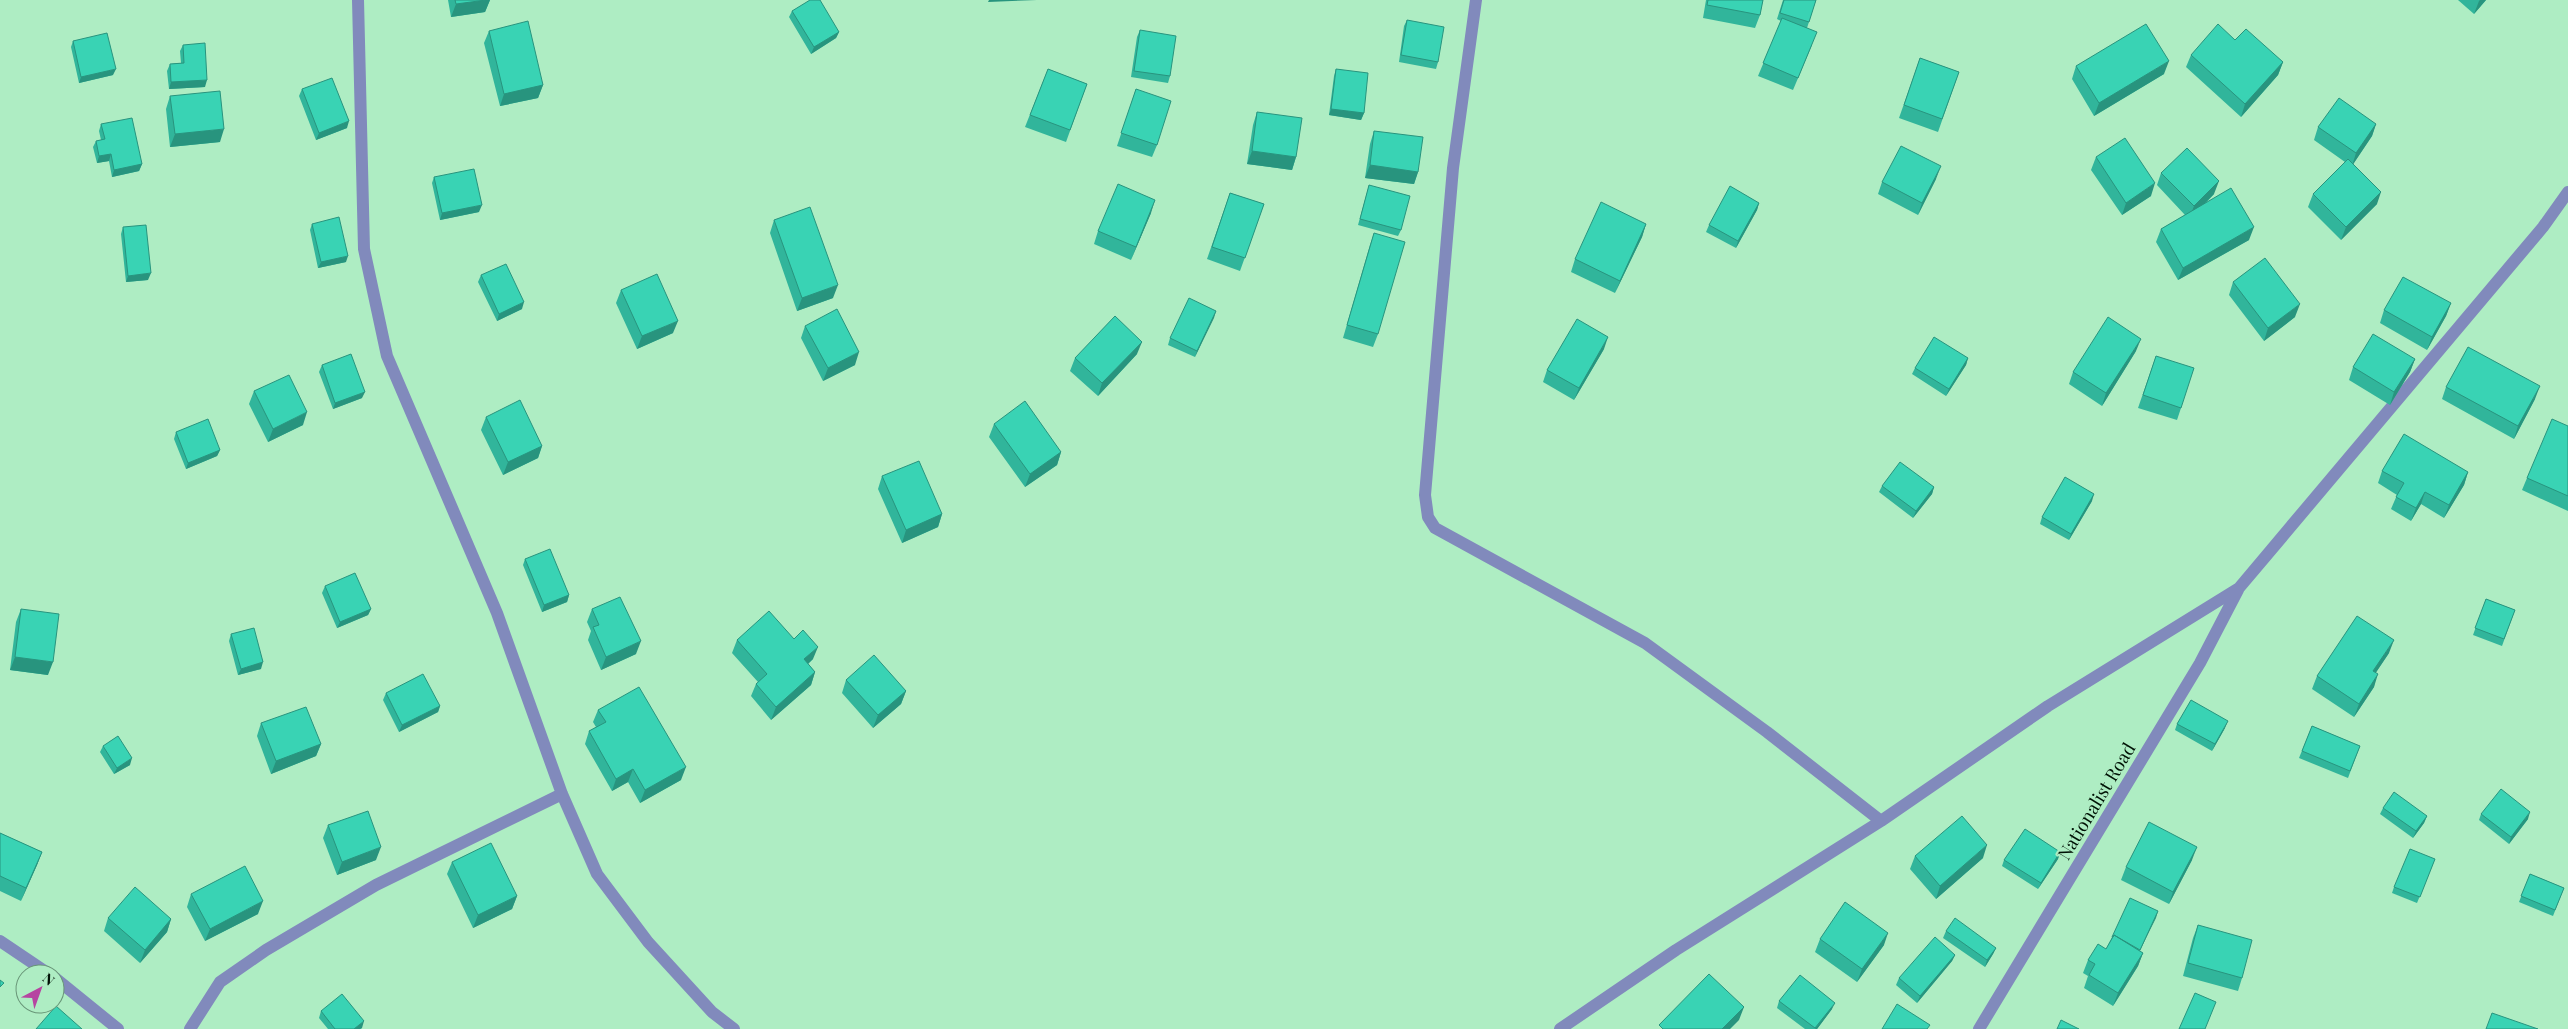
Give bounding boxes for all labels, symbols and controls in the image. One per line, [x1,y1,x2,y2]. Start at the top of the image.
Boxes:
street label: Nationalist Road [2052,738,2141,864]
north arrow [15,964,65,1014]
text: N [39,968,59,989]

